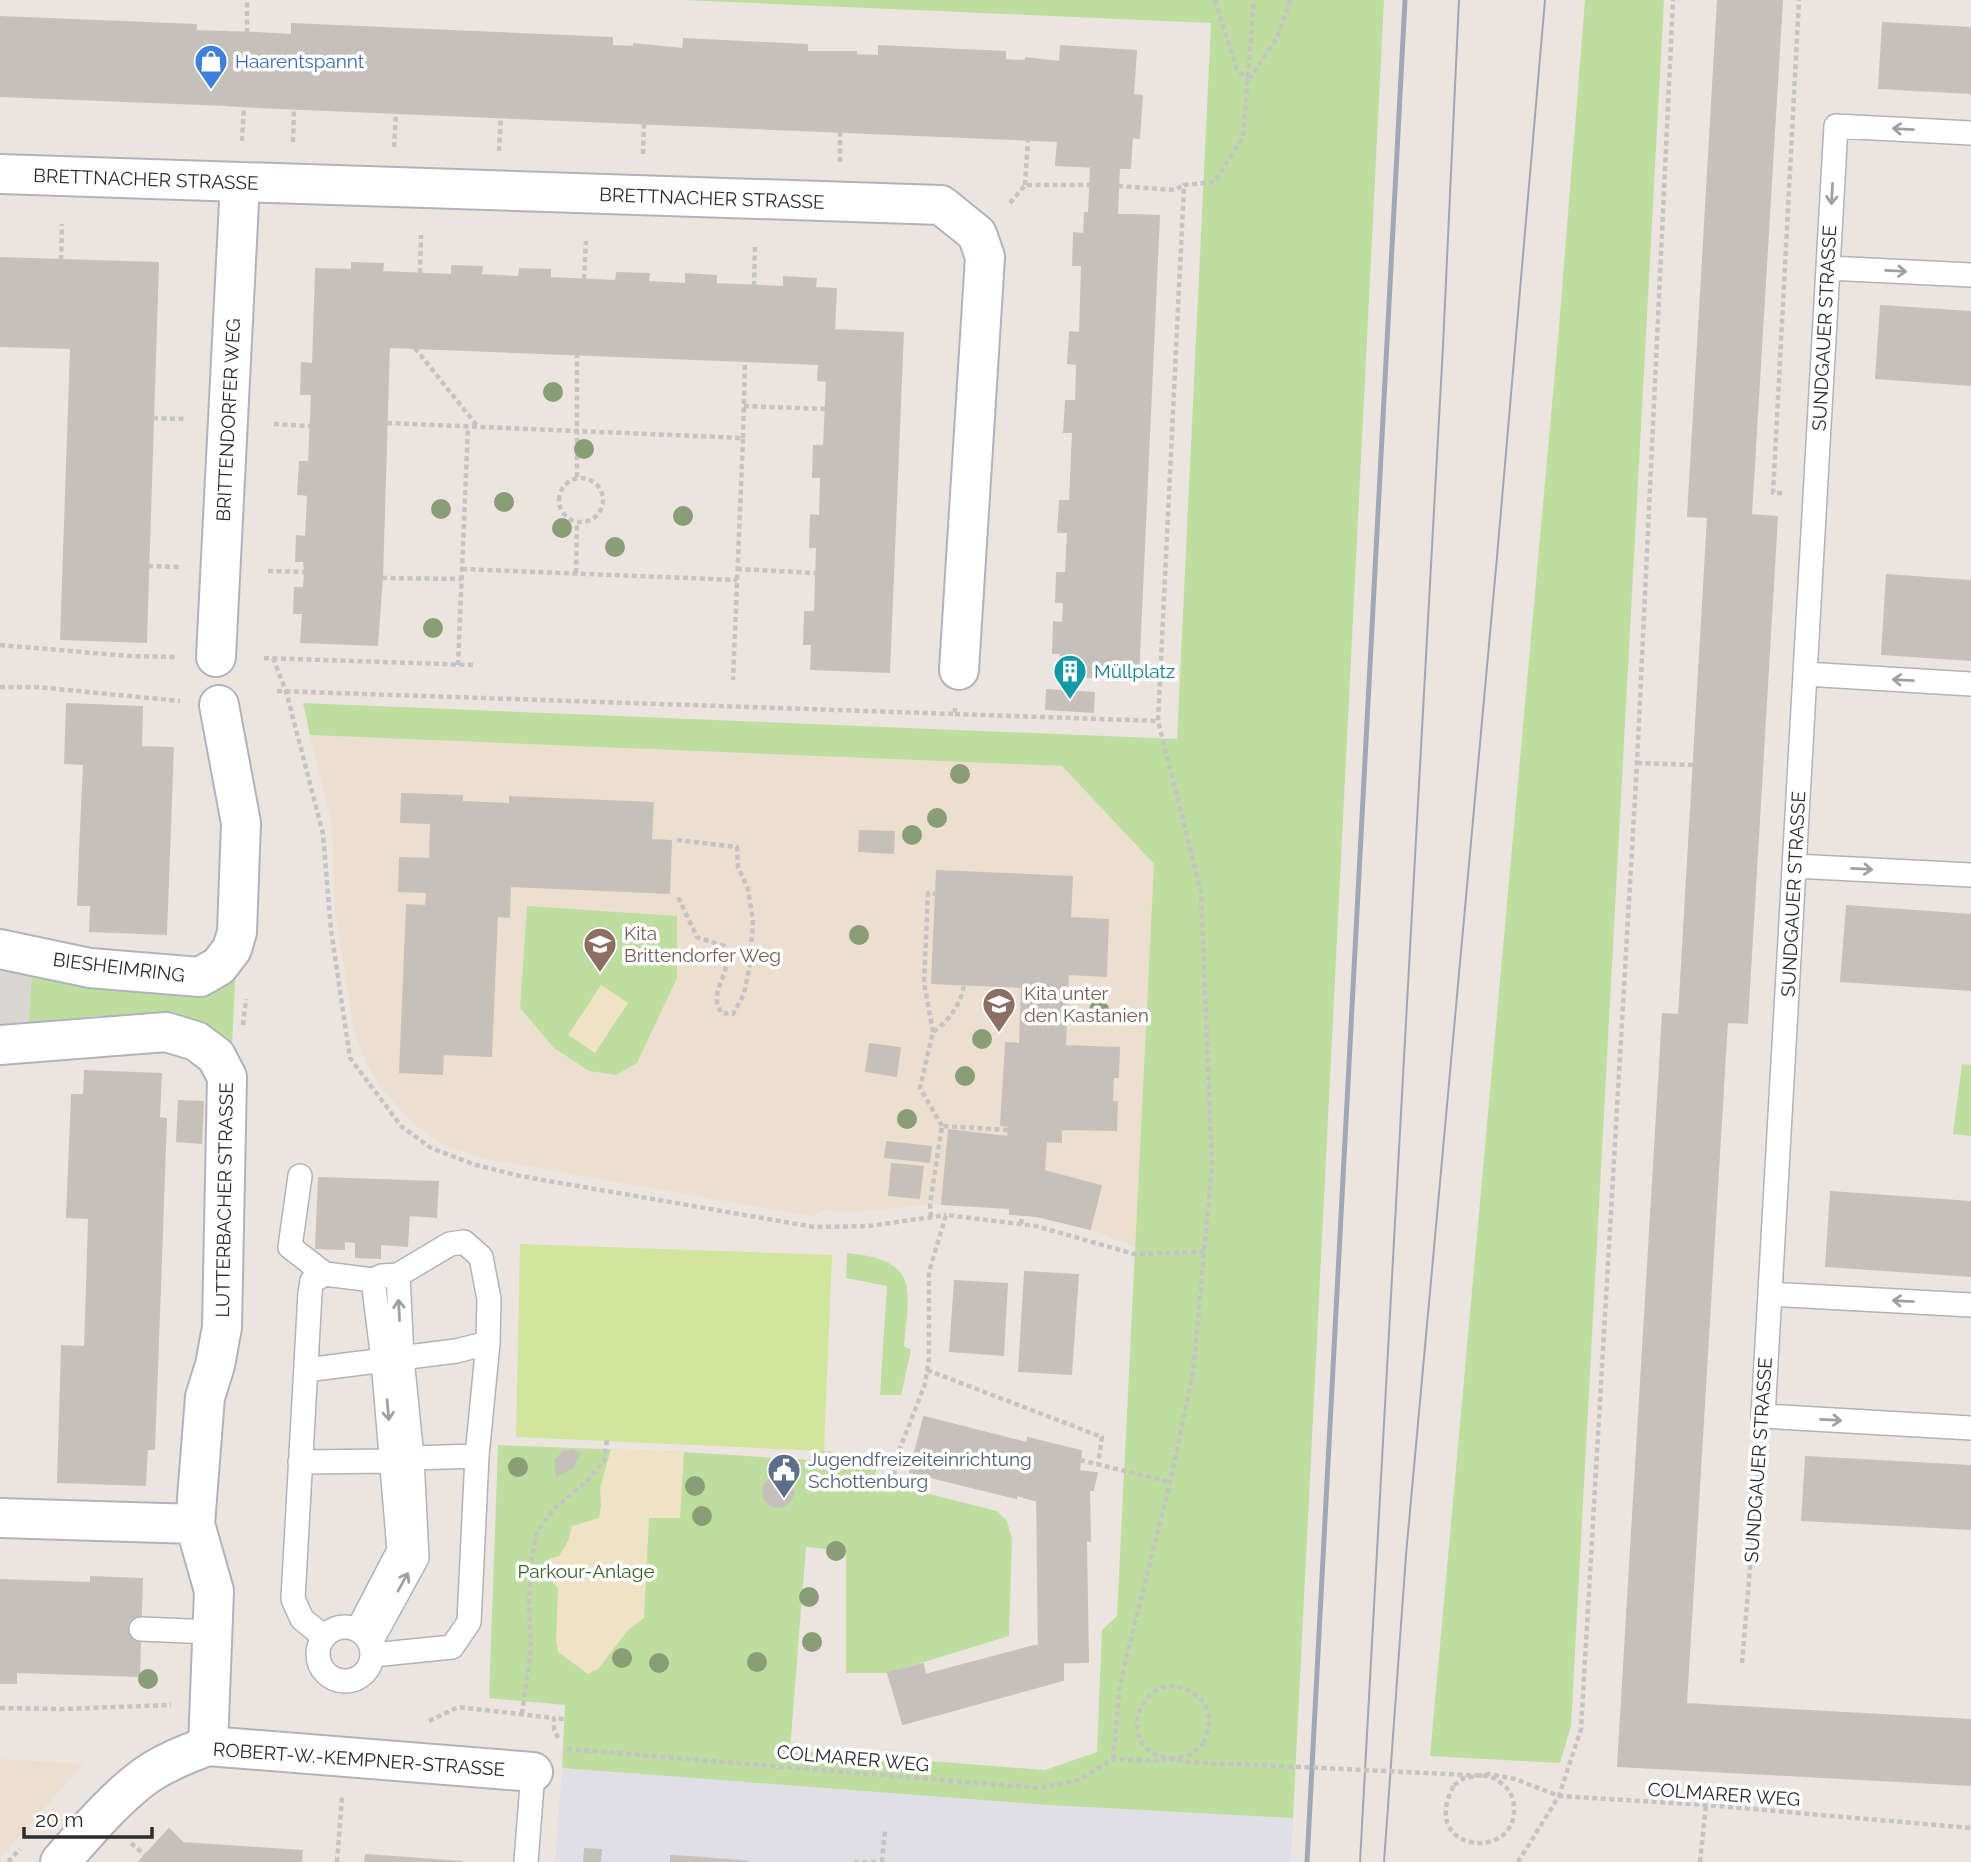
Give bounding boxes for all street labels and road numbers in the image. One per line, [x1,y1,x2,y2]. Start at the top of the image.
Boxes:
street label: BRETTNACHER STRASSE [33,164,259,194]
street label: BRETTNACHER STRASSE [599,183,825,213]
street label: SUNDGAUER STRASSE [1808,225,1840,431]
street label: BRITTENDORFER WEG [212,318,244,522]
street label: SUNDGAUER STRASSE [1777,791,1809,997]
street label: BIESHEIMRING [52,948,186,986]
street label: LUTTERBACHER STRASSE [211,1082,237,1318]
street label: SUNDGAUER STRASSE [1740,1357,1776,1563]
street label: ROBERT-W.-KEMPNER-STRASSE [212,1738,506,1780]
street label: COLMARER WEG [776,1740,930,1776]
street label: COLMARER WEG [1647,1778,1801,1810]

